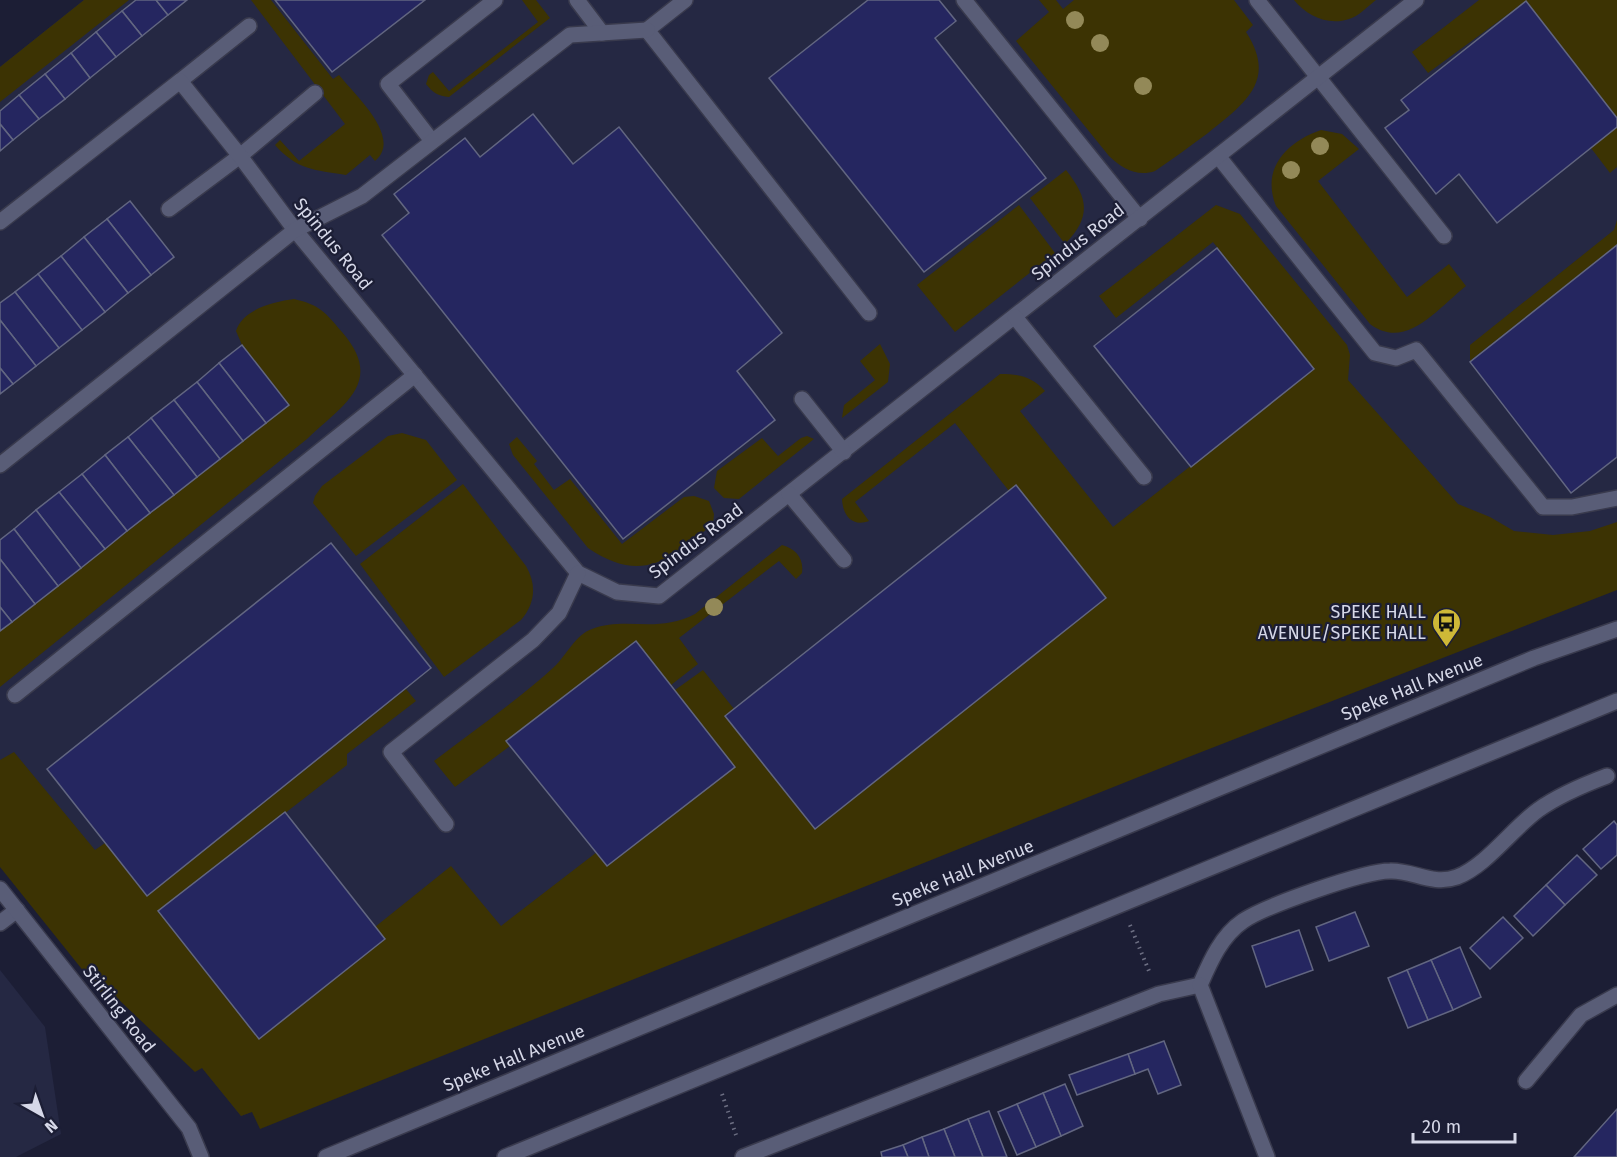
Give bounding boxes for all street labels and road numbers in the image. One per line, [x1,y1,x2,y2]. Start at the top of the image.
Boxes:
street label: Spindus Road [289,194,377,294]
street label: Spindus Road [1027,199,1129,285]
street label: Spindus Road [645,498,747,584]
street label: Speke Hall Avenue [1338,649,1486,725]
street label: Speke Hall Avenue [889,835,1037,911]
street label: Stirling Road [78,961,160,1057]
street label: Speke Hall Avenue [440,1020,588,1096]

